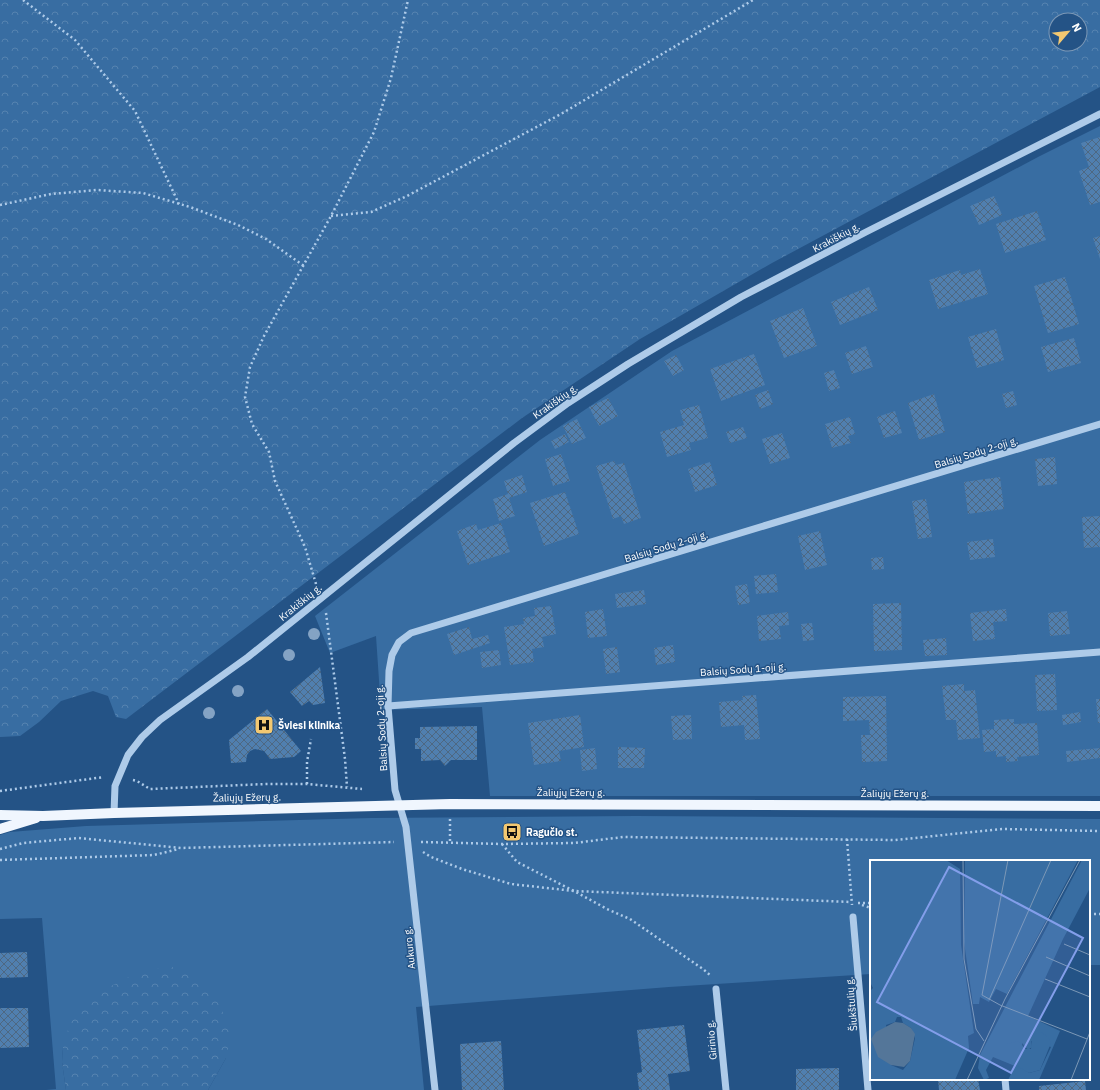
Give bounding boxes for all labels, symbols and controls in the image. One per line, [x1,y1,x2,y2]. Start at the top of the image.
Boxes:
north arrow [1048,12,1088,52]
text: N [1069,21,1085,34]
street label: Krakiškių g. [810,220,862,255]
street label: Krakiškių g. [530,381,580,422]
street label: Balsių Sodų 2-oji g. [933,434,1019,471]
street label: Balsių Sodų 2-oji g. [623,528,709,565]
street label: Krakiškių g. [276,581,325,624]
street label: Balsių Sodų 1-oji g. [699,660,787,679]
street label: Balsių Sodų 2-oji g. [373,684,390,771]
hospital icon: Šviesi klinika [253,714,275,736]
place label: Šviesi klinika [278,718,341,732]
street label: Žaliųjų Ežerų g. [537,786,605,799]
street label: Žaliųjų Ežerų g. [861,787,929,800]
street label: Žaliųjų Ežerų g. [213,790,281,805]
bus stop icon: Ragučio st. [501,821,523,843]
place label: Ragučio st. [526,826,578,839]
inset map [870,860,1090,1080]
street label: Aukuro g. [401,926,418,970]
street label: Šiukštulių g. [843,976,860,1032]
street label: Girinio g. [703,1020,720,1060]

